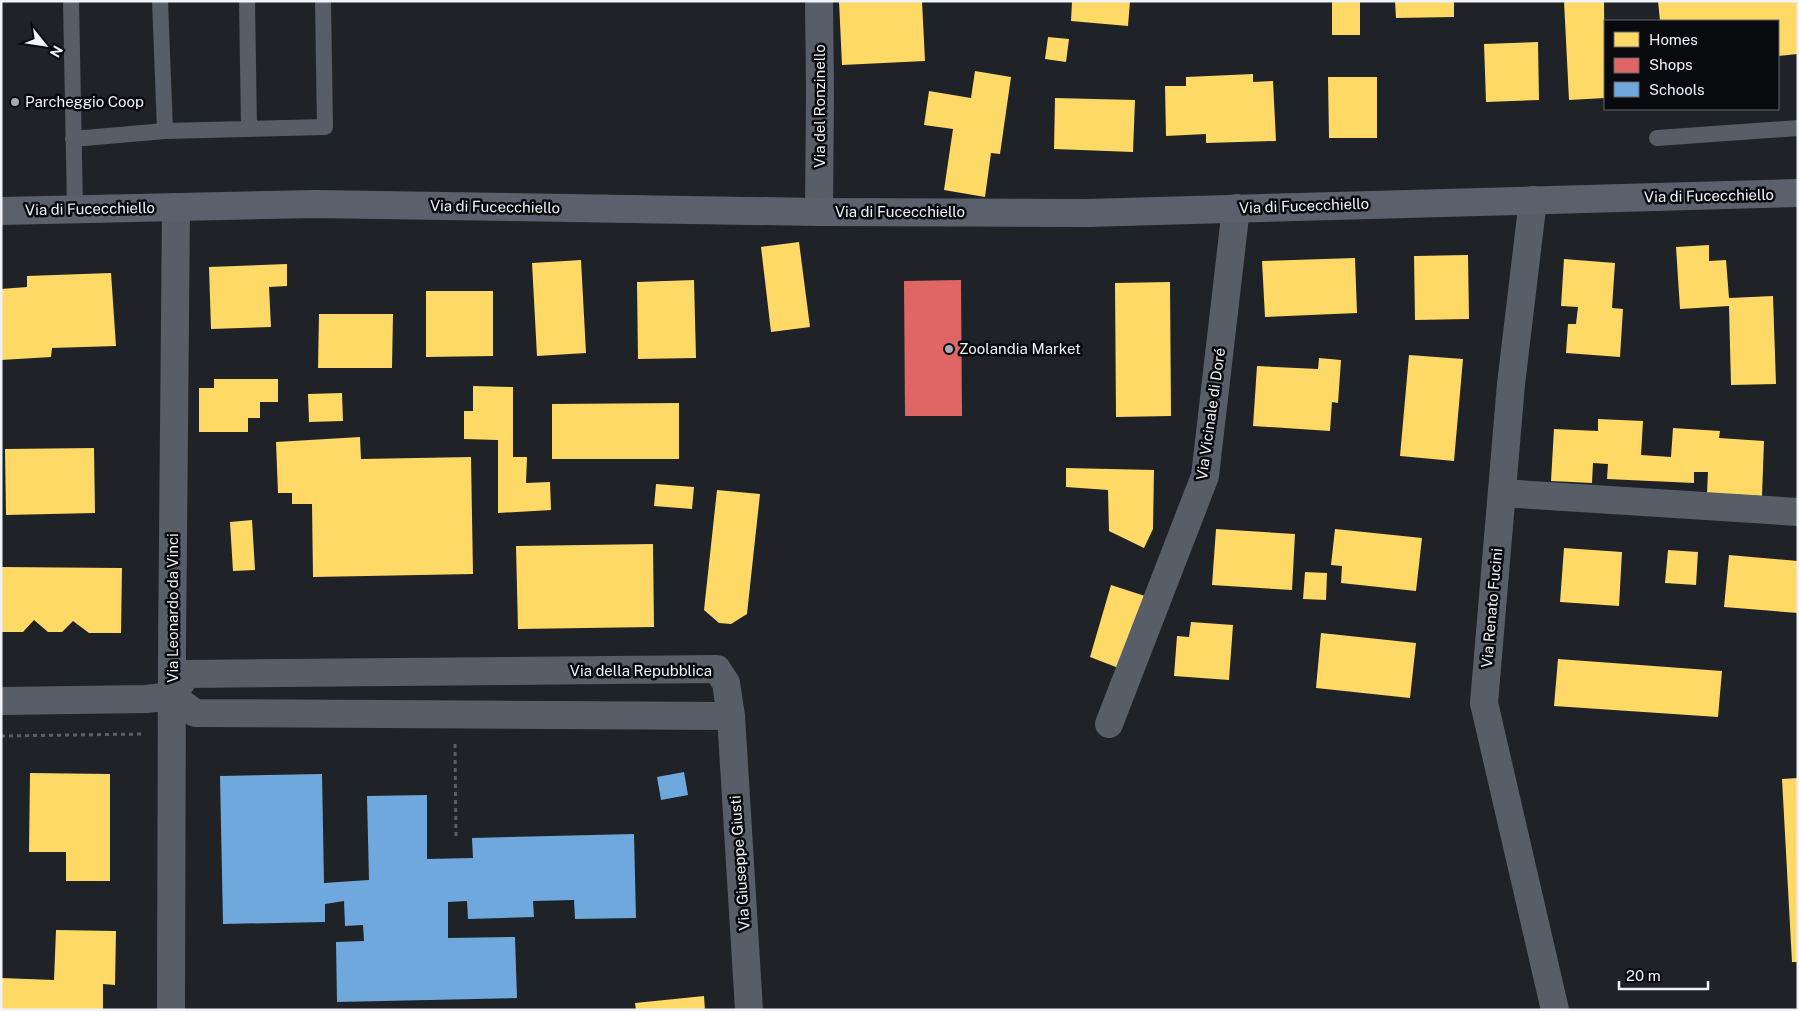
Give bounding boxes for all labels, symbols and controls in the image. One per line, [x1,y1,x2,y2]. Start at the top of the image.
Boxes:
north arrow [20,20,70,70]
legend [1604,20,1779,110]
text: Homes [1649,31,1698,48]
text: N [47,43,66,60]
street label: Via del Ronzinello [811,44,828,168]
text: Shops [1649,56,1693,73]
text: Schools [1649,81,1705,98]
place label: Parcheggio Coop [25,93,144,110]
marker: Parcheggio Coop [9,96,21,108]
street label: Via di Fucecchiello [1644,186,1774,205]
street label: Via di Fucecchiello [1239,195,1369,216]
street label: Via di Fucecchiello [430,197,560,216]
street label: Via di Fucecchiello [25,199,155,218]
street label: Via di Fucecchiello [835,203,965,220]
place label: Zoolandia Market [959,340,1081,357]
marker: Zoolandia Market [943,343,955,355]
street label: Via Vicinale di Doré [1193,347,1228,481]
street label: Via Leonardo da Vinci [164,533,181,683]
street label: Via Renato Fucini [1478,547,1505,669]
street label: Via della Repubblica [570,662,712,679]
street label: Via Giuseppe Giusti [726,795,753,931]
scale bar [1619,958,1708,990]
text: 20 m [1626,967,1661,984]

